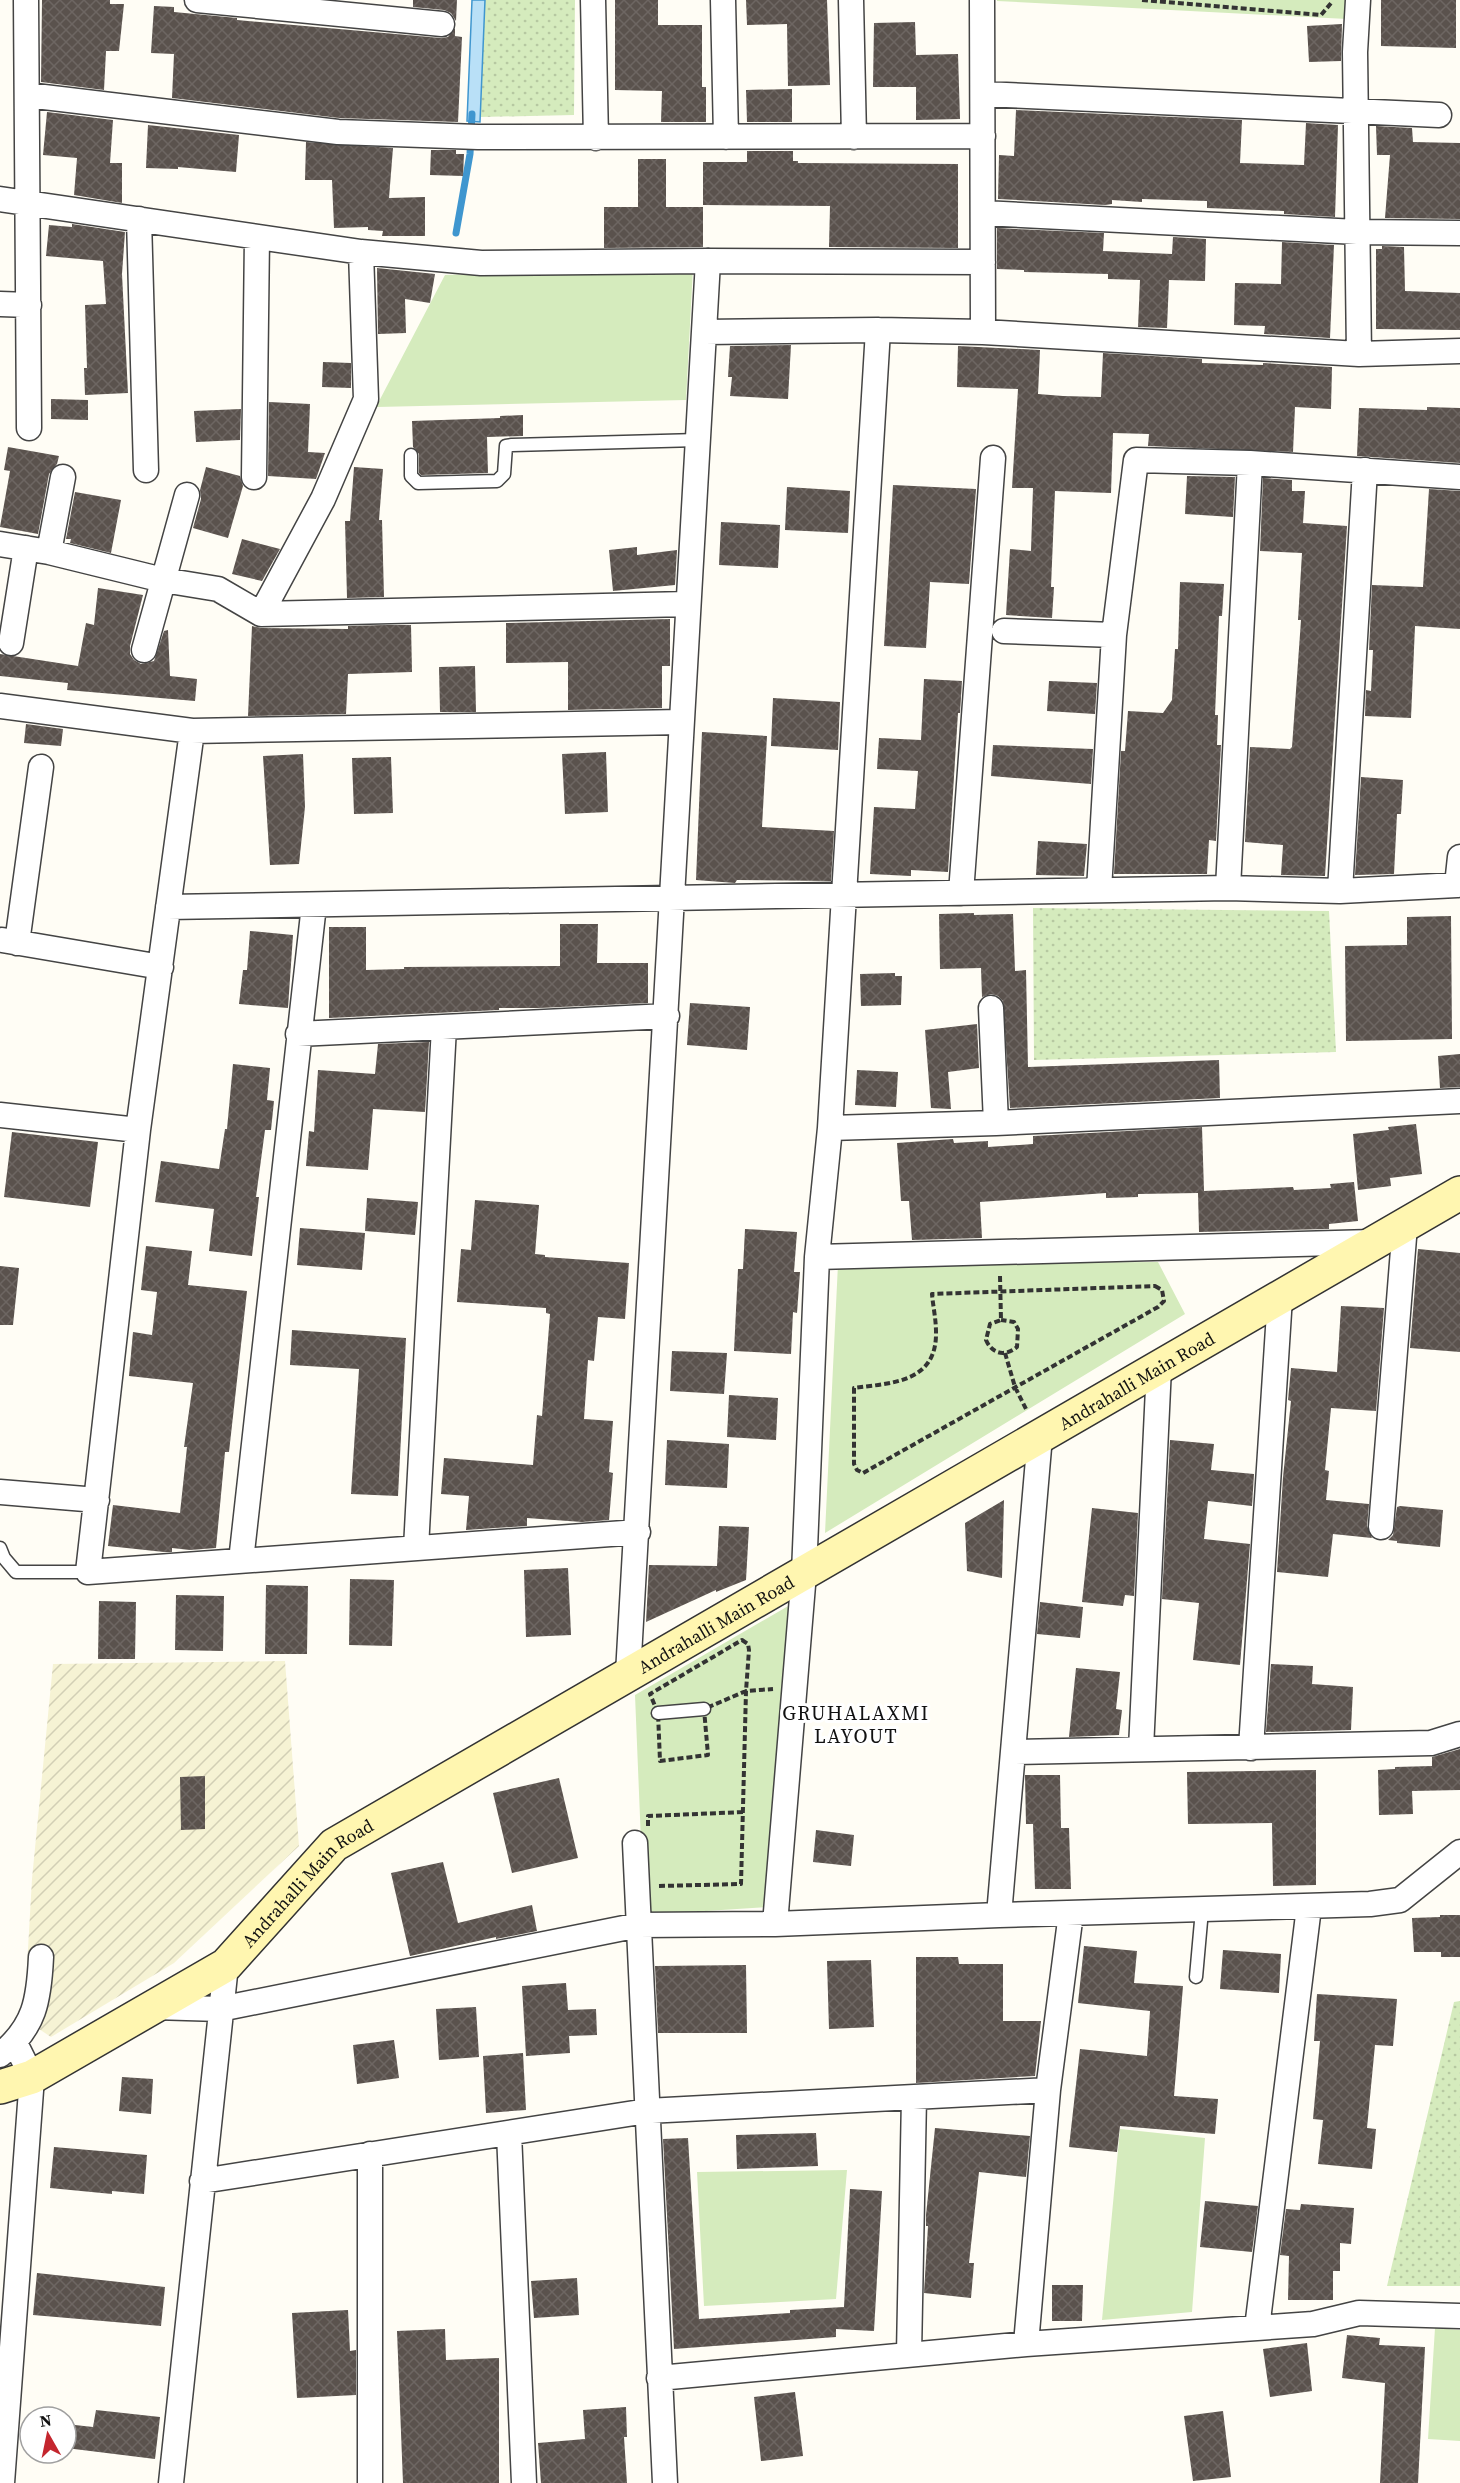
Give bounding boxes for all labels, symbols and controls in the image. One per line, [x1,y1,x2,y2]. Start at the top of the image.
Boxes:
street label: Andrahalli Main Road [1054,1325,1219,1435]
street label: Andrahalli Main Road [633,1569,798,1679]
district label: GRUHALAXMI LAYOUT [782,1699,930,1750]
street label: Andrahalli Main Road [236,1813,378,1952]
north arrow [18,2405,78,2465]
text: N [38,2408,53,2432]

